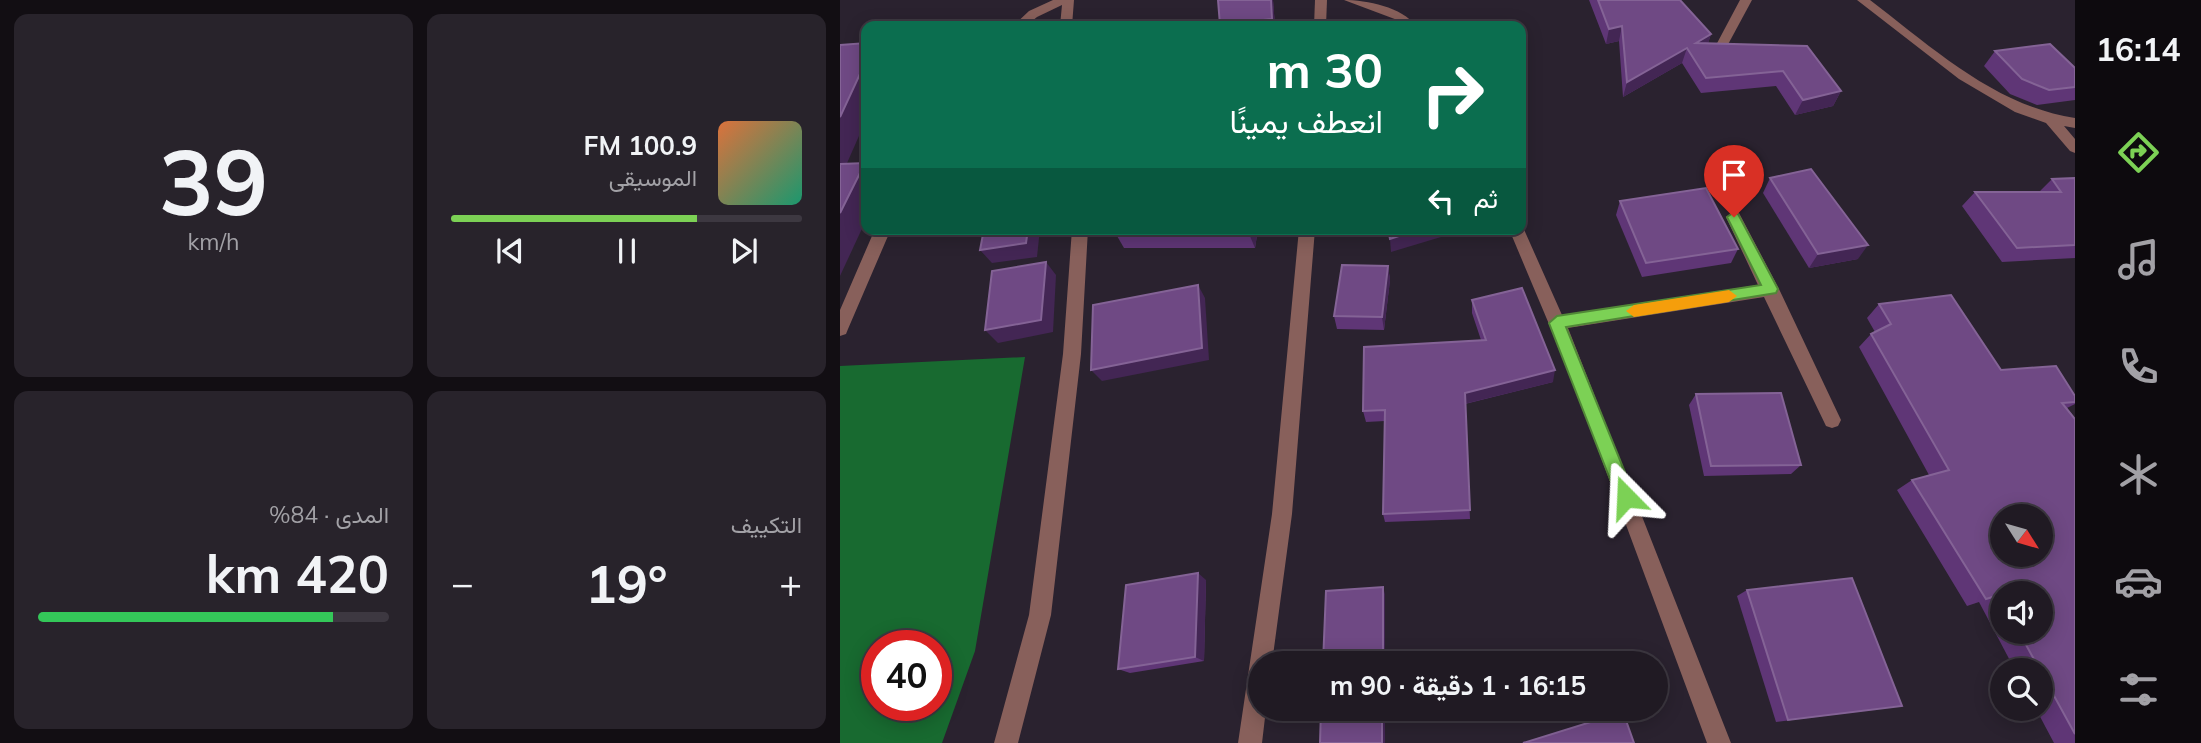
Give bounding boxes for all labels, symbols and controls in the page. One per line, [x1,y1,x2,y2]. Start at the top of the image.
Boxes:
text: 16:14 [2096,29,2180,69]
text: 30 m [1267,39,1383,100]
icon: right [1407,49,1498,140]
text: انعطف يمينًا [1229,101,1383,141]
text: 39 [159,124,268,238]
icon: directions [2114,128,2163,177]
text: 100.9 FM [584,129,697,162]
pin [1704,145,1764,217]
icon: arrive [1715,156,1753,194]
text: الموسيقى [609,163,697,192]
icon: left [1422,182,1460,220]
text: ثم [1474,182,1498,215]
text: km/h [187,227,240,256]
icon: previous [491,232,529,270]
icon: pause [608,232,646,270]
icon: next [725,232,763,270]
icon: music [2114,235,2163,284]
icon: phone [2114,342,2163,391]
icon: climate [2114,450,2163,499]
position arrow [1589,460,1663,534]
text: المدى · 84% [269,500,389,529]
north arrow [1990,504,2053,567]
map controls [1990,504,2053,721]
text: التكييف [731,510,802,539]
text: 420 km [206,541,389,606]
text: 19° [585,551,668,616]
icon: car [2114,557,2163,606]
text: − [451,559,474,607]
text: + [779,559,802,607]
button: sound [1990,581,2053,644]
speed limit sign: 40 [861,630,952,721]
button: search [1990,658,2053,721]
icon: filters [2114,665,2163,714]
text: 16:15 · 1 دقيقة · 90 m [1330,669,1586,702]

